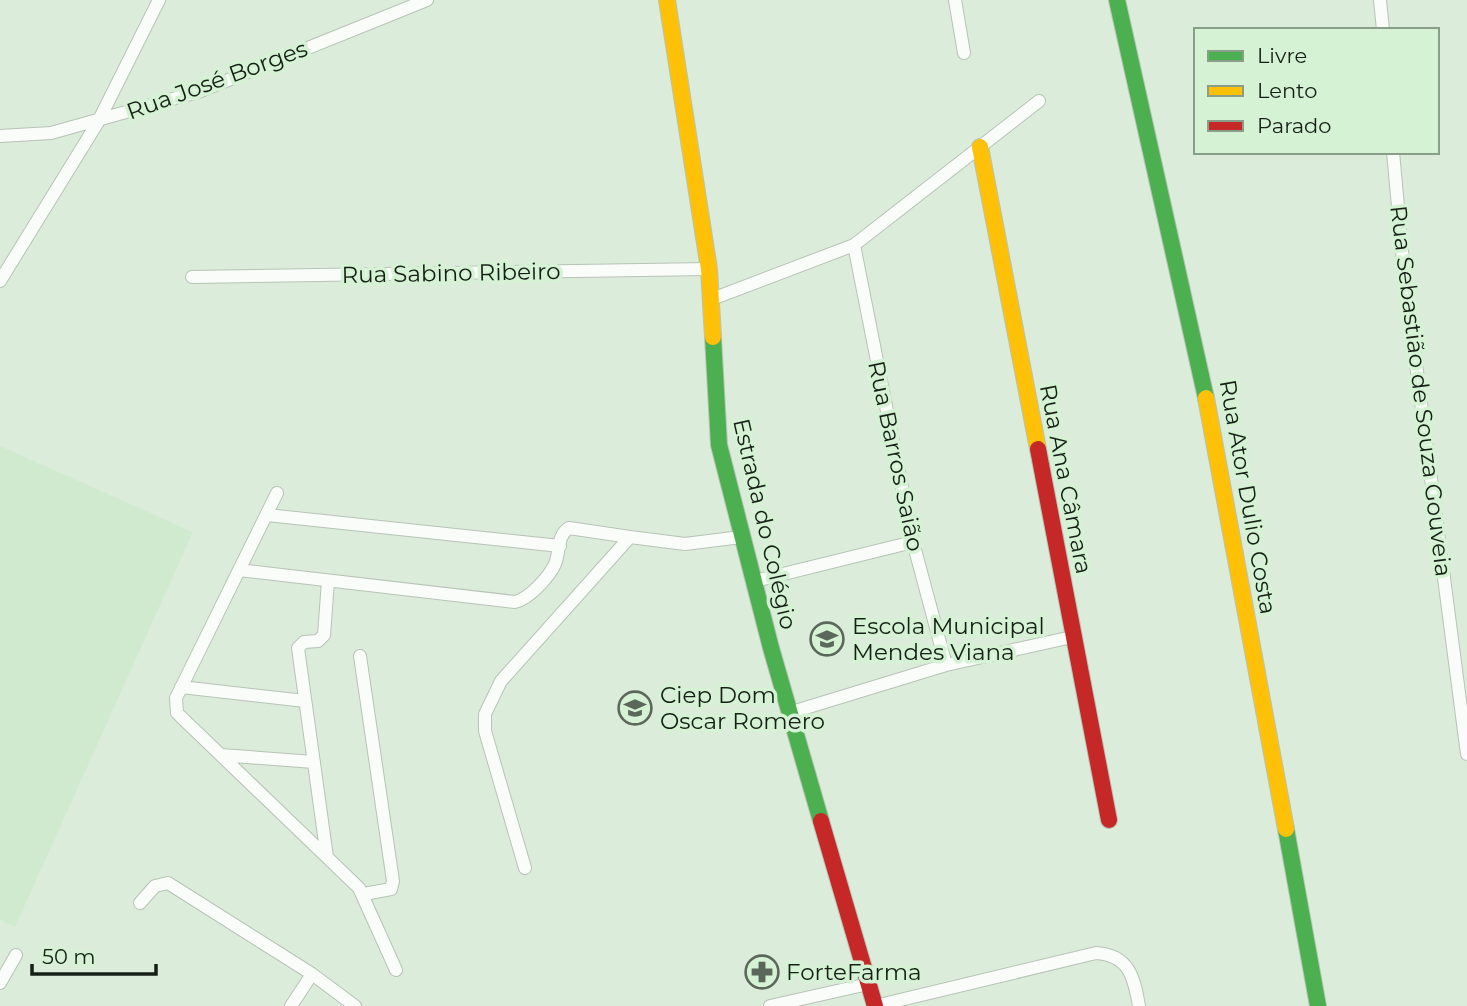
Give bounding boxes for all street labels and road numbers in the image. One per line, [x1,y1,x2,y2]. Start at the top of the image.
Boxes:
street label: Rua José Borges [123,34,311,126]
street label: Rua Sebastião de Souza Gouveia [1384,204,1458,578]
street label: Rua Sabino Ribeiro [341,257,561,289]
street label: Rua Barros Saião [862,358,930,554]
street label: Rua Ator Dulio Costa [1214,377,1282,617]
street label: Rua Ana Câmara [1034,382,1098,576]
street label: Estrada do Colégio [727,416,803,632]

